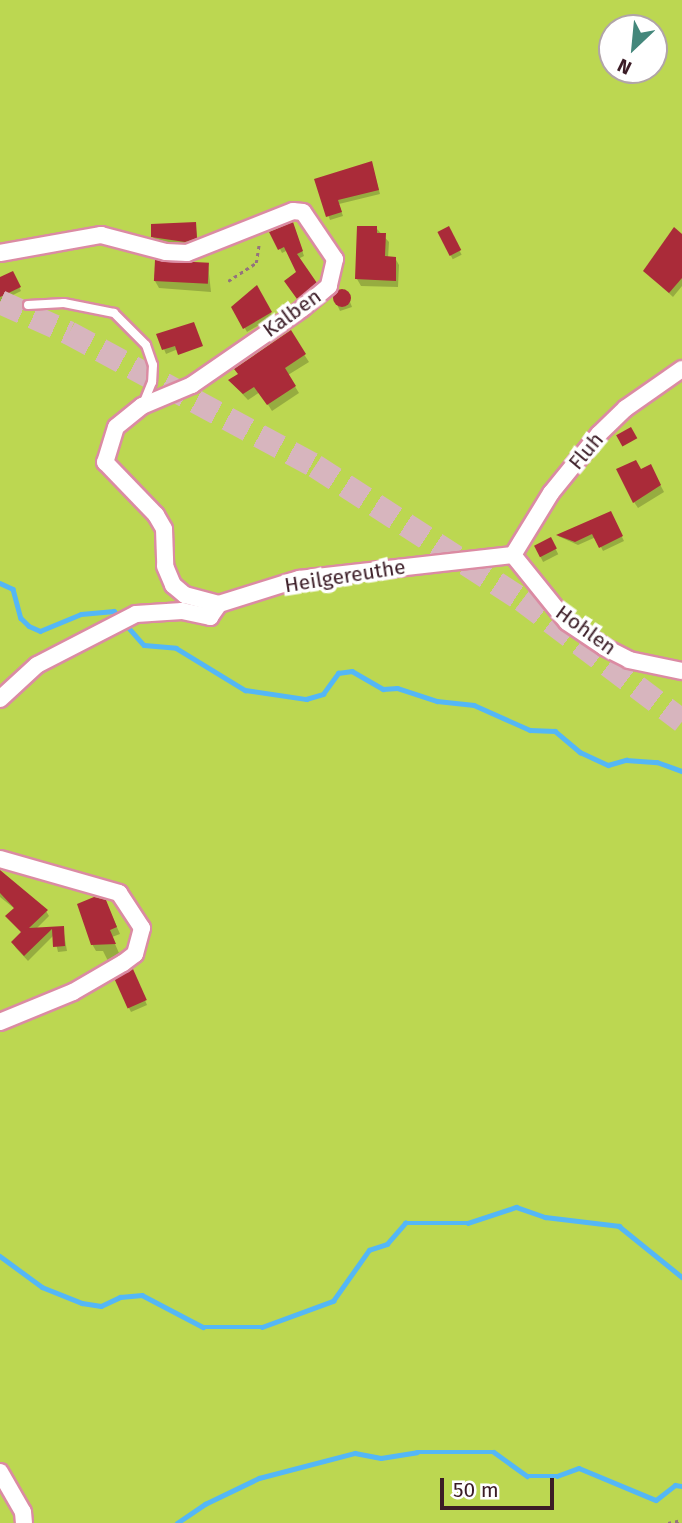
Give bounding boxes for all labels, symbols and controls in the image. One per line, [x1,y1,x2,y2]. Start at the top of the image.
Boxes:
north arrow [598,14,668,84]
text: N [614,53,635,80]
street label: Kalben [258,283,326,343]
street label: Fluh [563,427,609,475]
street label: Heilgereuthe [283,554,407,598]
street label: Hohlen [551,600,621,660]
scale bar [444,1464,558,1508]
text: 50 m [453,1477,499,1503]

